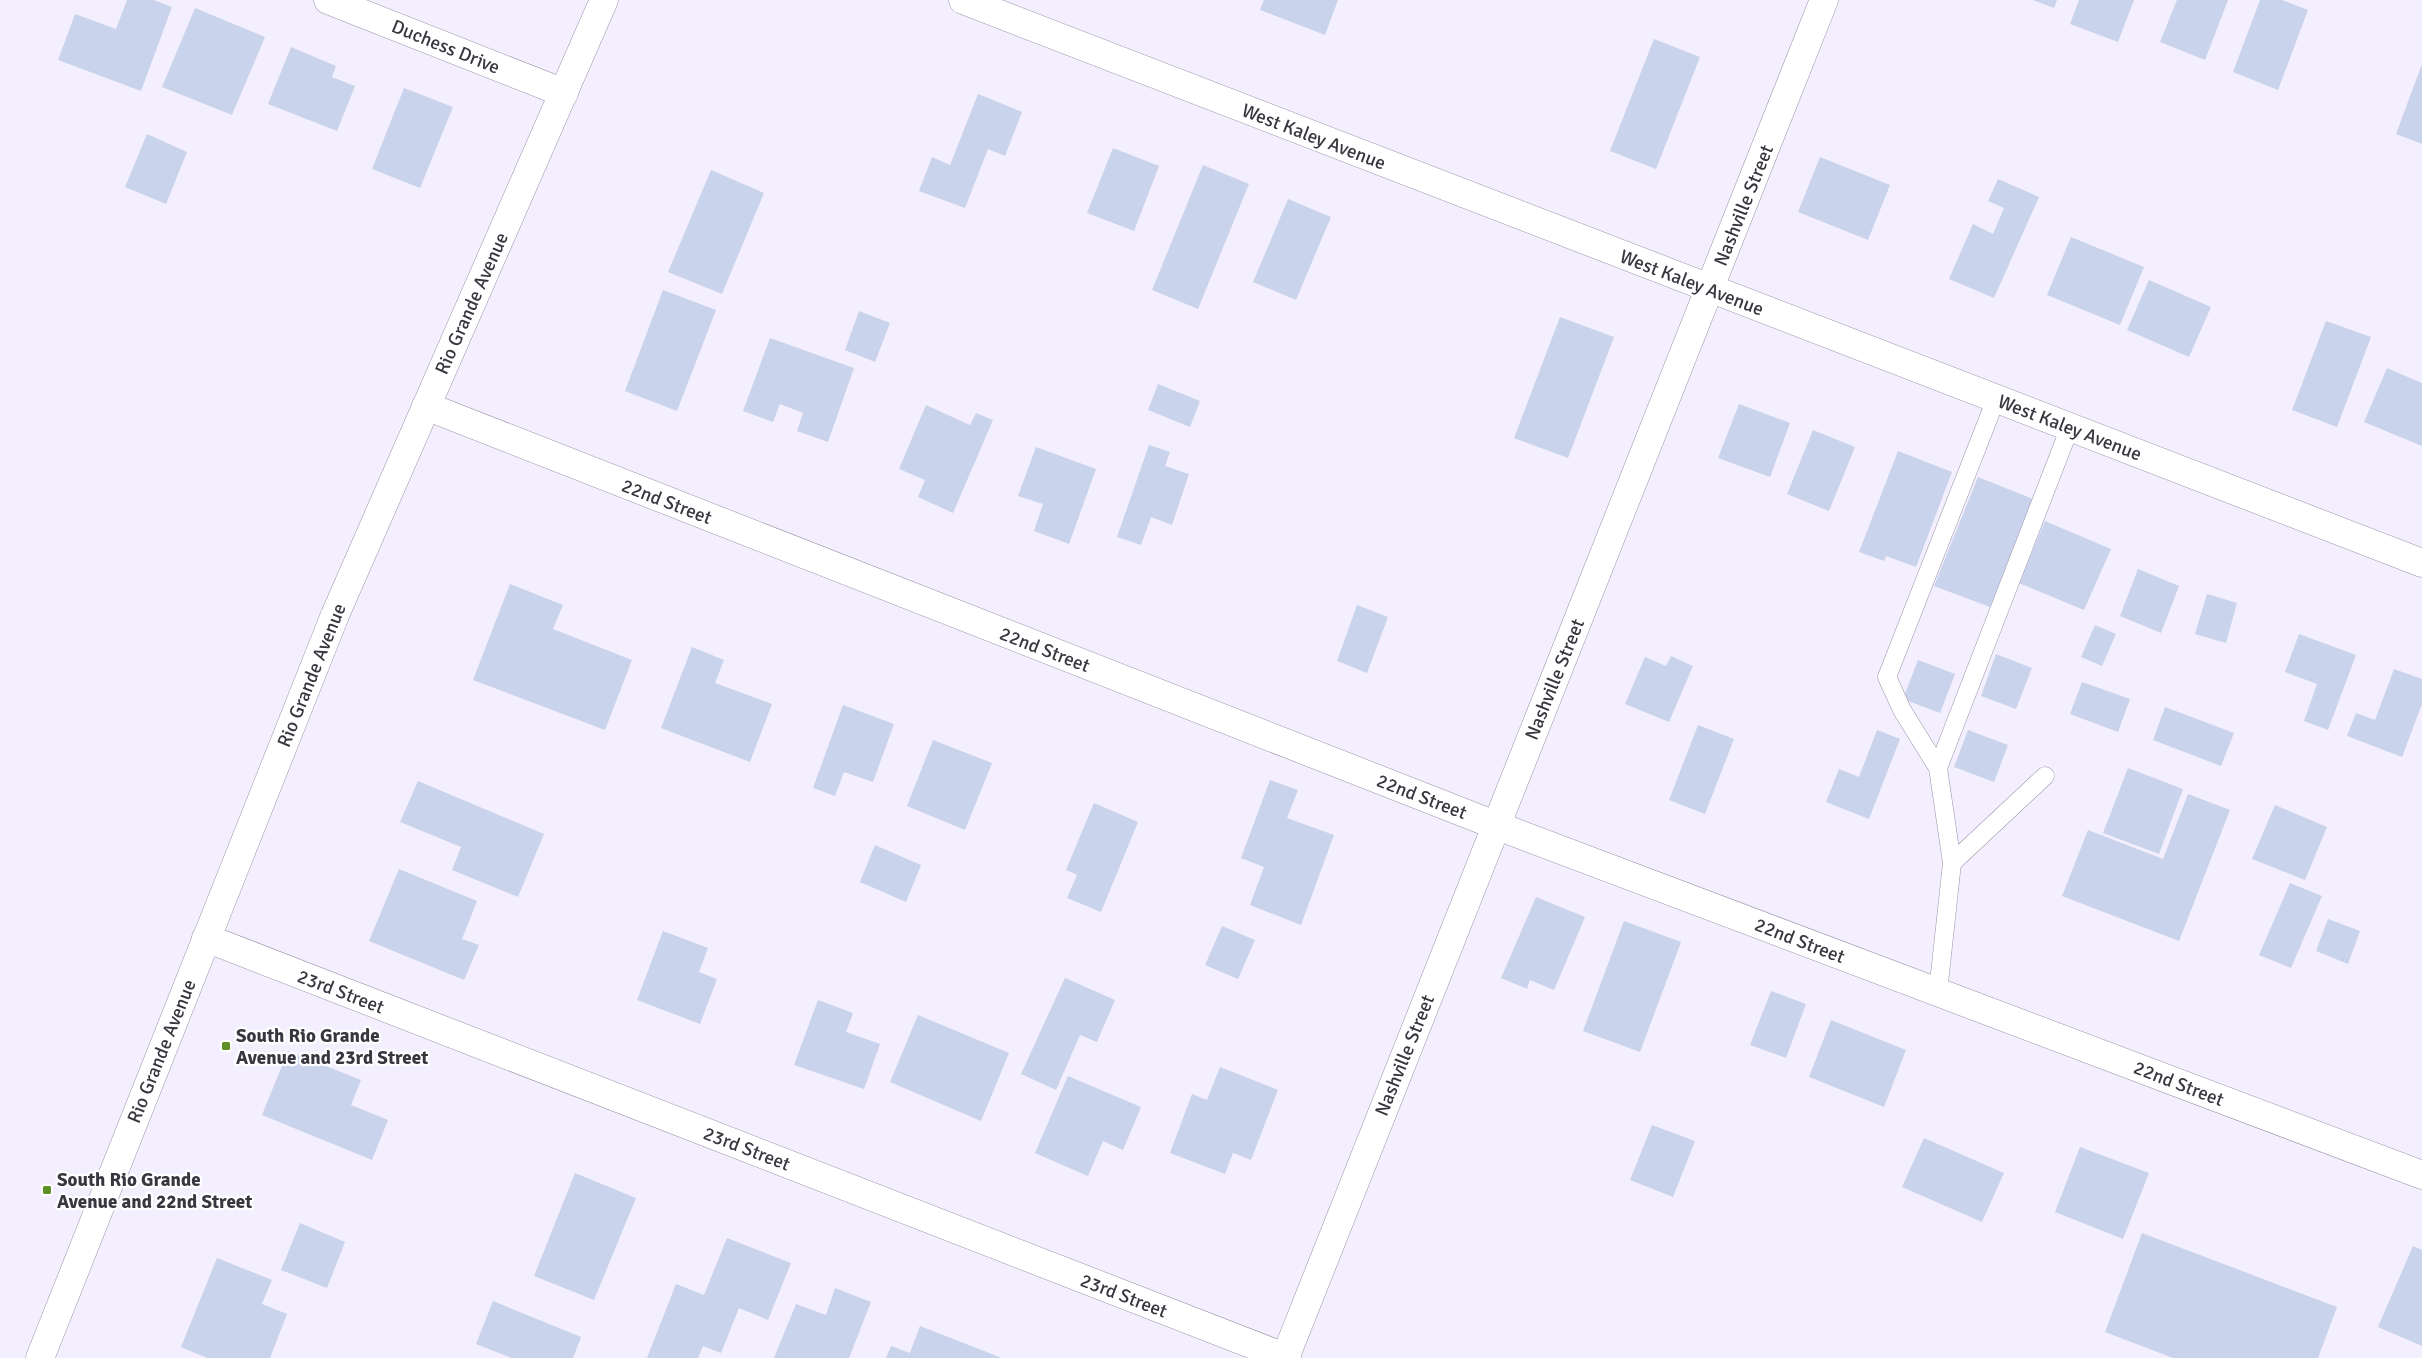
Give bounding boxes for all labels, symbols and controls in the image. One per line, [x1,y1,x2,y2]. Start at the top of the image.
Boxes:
street label: Duchess Drive [388,14,503,80]
street label: West Kaley Avenue [1238,98,1389,175]
street label: Nashville Street [1709,141,1779,269]
street label: Rio Grande Avenue [430,229,514,378]
street label: West Kaley Avenue [1616,244,1767,321]
street label: West Kaley Avenue [1994,389,2145,466]
street label: 22nd Street [618,474,715,530]
street label: Rio Grande Avenue [272,600,352,751]
street label: Nashville Street [1520,615,1590,743]
street label: 22nd Street [996,622,1093,678]
street label: 22nd Street [1373,769,1470,825]
street label: 22nd Street [1751,913,1848,969]
street label: 23rd Street [294,964,388,1020]
street label: Rio Grande Avenue [122,976,202,1127]
street label: Nashville Street [1370,991,1440,1119]
place label: South Rio Grande Avenue and 23rd Street [236,1024,428,1070]
marker: South Rio Grande Avenue and 23rd Street [220,1040,232,1052]
street label: 22nd Street [2130,1056,2227,1112]
street label: 23rd Street [700,1121,794,1177]
place label: South Rio Grande Avenue and 22nd Street [57,1168,252,1214]
marker: South Rio Grande Avenue and 22nd Street [41,1184,53,1196]
street label: 23rd Street [1077,1268,1171,1324]

